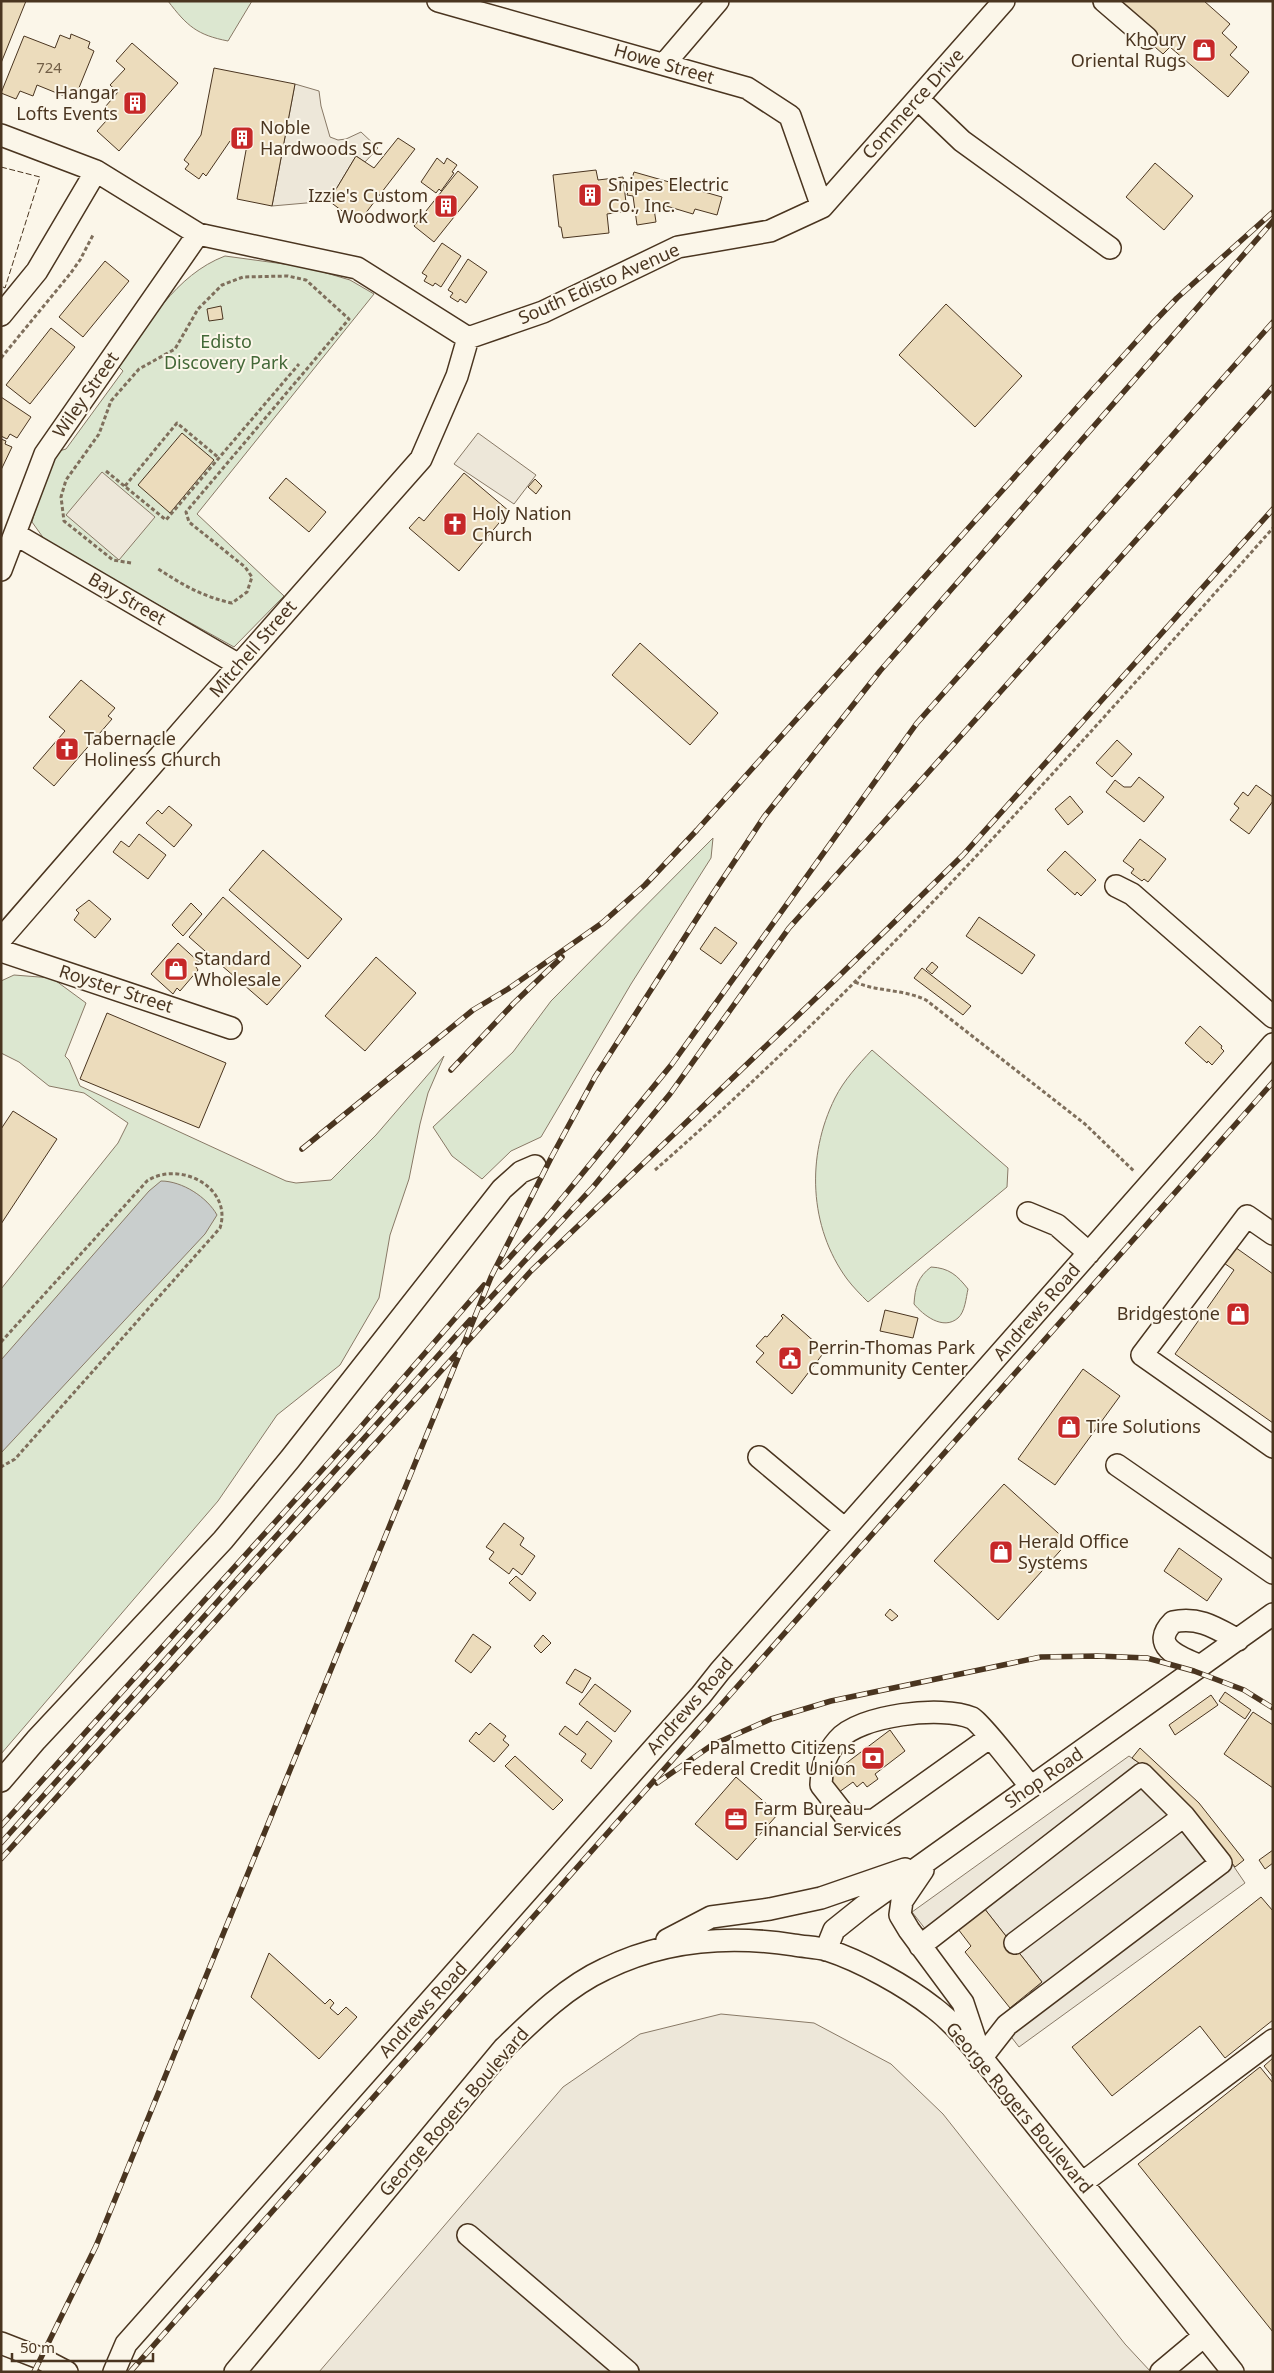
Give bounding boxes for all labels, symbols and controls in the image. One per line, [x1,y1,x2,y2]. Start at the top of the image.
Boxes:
place label: Khoury Oriental Rugs [1071,27,1187,72]
street label: Howe Street [611,37,718,89]
shop icon: Khoury Oriental Rugs [1191,37,1217,63]
street label: Commerce Drive [856,43,968,164]
house number: 724 [36,57,62,77]
place label: Hangar Lofts Events [16,80,119,125]
building icon: Hangar Lofts Events [122,90,148,116]
place label: Noble Hardwoods SC [260,115,383,160]
building icon: Noble Hardwoods SC [229,125,255,151]
place label: Snipes Electric Co., Inc. [608,172,729,217]
building icon: Snipes Electric Co., Inc. [577,182,603,208]
place label: Izzie's Custom Woodwork [308,183,428,228]
building icon: Izzie's Custom Woodwork [433,193,459,219]
street label: South Edisto Avenue [514,237,683,329]
park label: Edisto Discovery Park [164,329,288,374]
street label: Wiley Street [47,346,124,442]
place label: Holy Nation Church [472,501,572,546]
church icon: Holy Nation Church [442,511,468,537]
street label: Bay Street [84,566,171,630]
street label: Mitchell Street [203,594,302,702]
place label: Tabernacle Holiness Church [84,726,221,771]
church icon: Tabernacle Holiness Church [54,736,80,762]
place label: Standard Wholesale [194,946,281,991]
shop icon: Standard Wholesale [163,956,189,982]
street label: Royster Street [56,958,177,1018]
street label: Andrews Road [987,1258,1085,1365]
place label: Bridgestone [1117,1301,1220,1325]
shop icon: Bridgestone [1225,1301,1251,1327]
place label: Perrin-Thomas Park Community Center [808,1335,975,1380]
public building icon: Perrin-Thomas Park Community Center [777,1345,803,1371]
shop icon: Tire Solutions [1056,1414,1082,1440]
place label: Tire Solutions [1086,1414,1201,1438]
place label: Herald Office Systems [1018,1529,1129,1574]
shop icon: Herald Office Systems [988,1539,1014,1565]
street label: Andrews Road [640,1652,738,1759]
place label: Palmetto Citizens Federal Credit Union [682,1735,856,1780]
street label: Shop Road [999,1741,1088,1813]
bank icon: Palmetto Citizens Federal Credit Union [860,1745,886,1771]
place label: Farm Bureau Financial Services [754,1796,902,1841]
office icon: Farm Bureau Financial Services [723,1806,749,1832]
street label: Andrews Road [373,1956,472,2062]
street label: George Rogers Boulevard [941,2017,1099,2198]
street label: George Rogers Boulevard [373,2022,533,2201]
scale bar [12,2330,154,2362]
text: 50 m [20,2337,55,2357]

